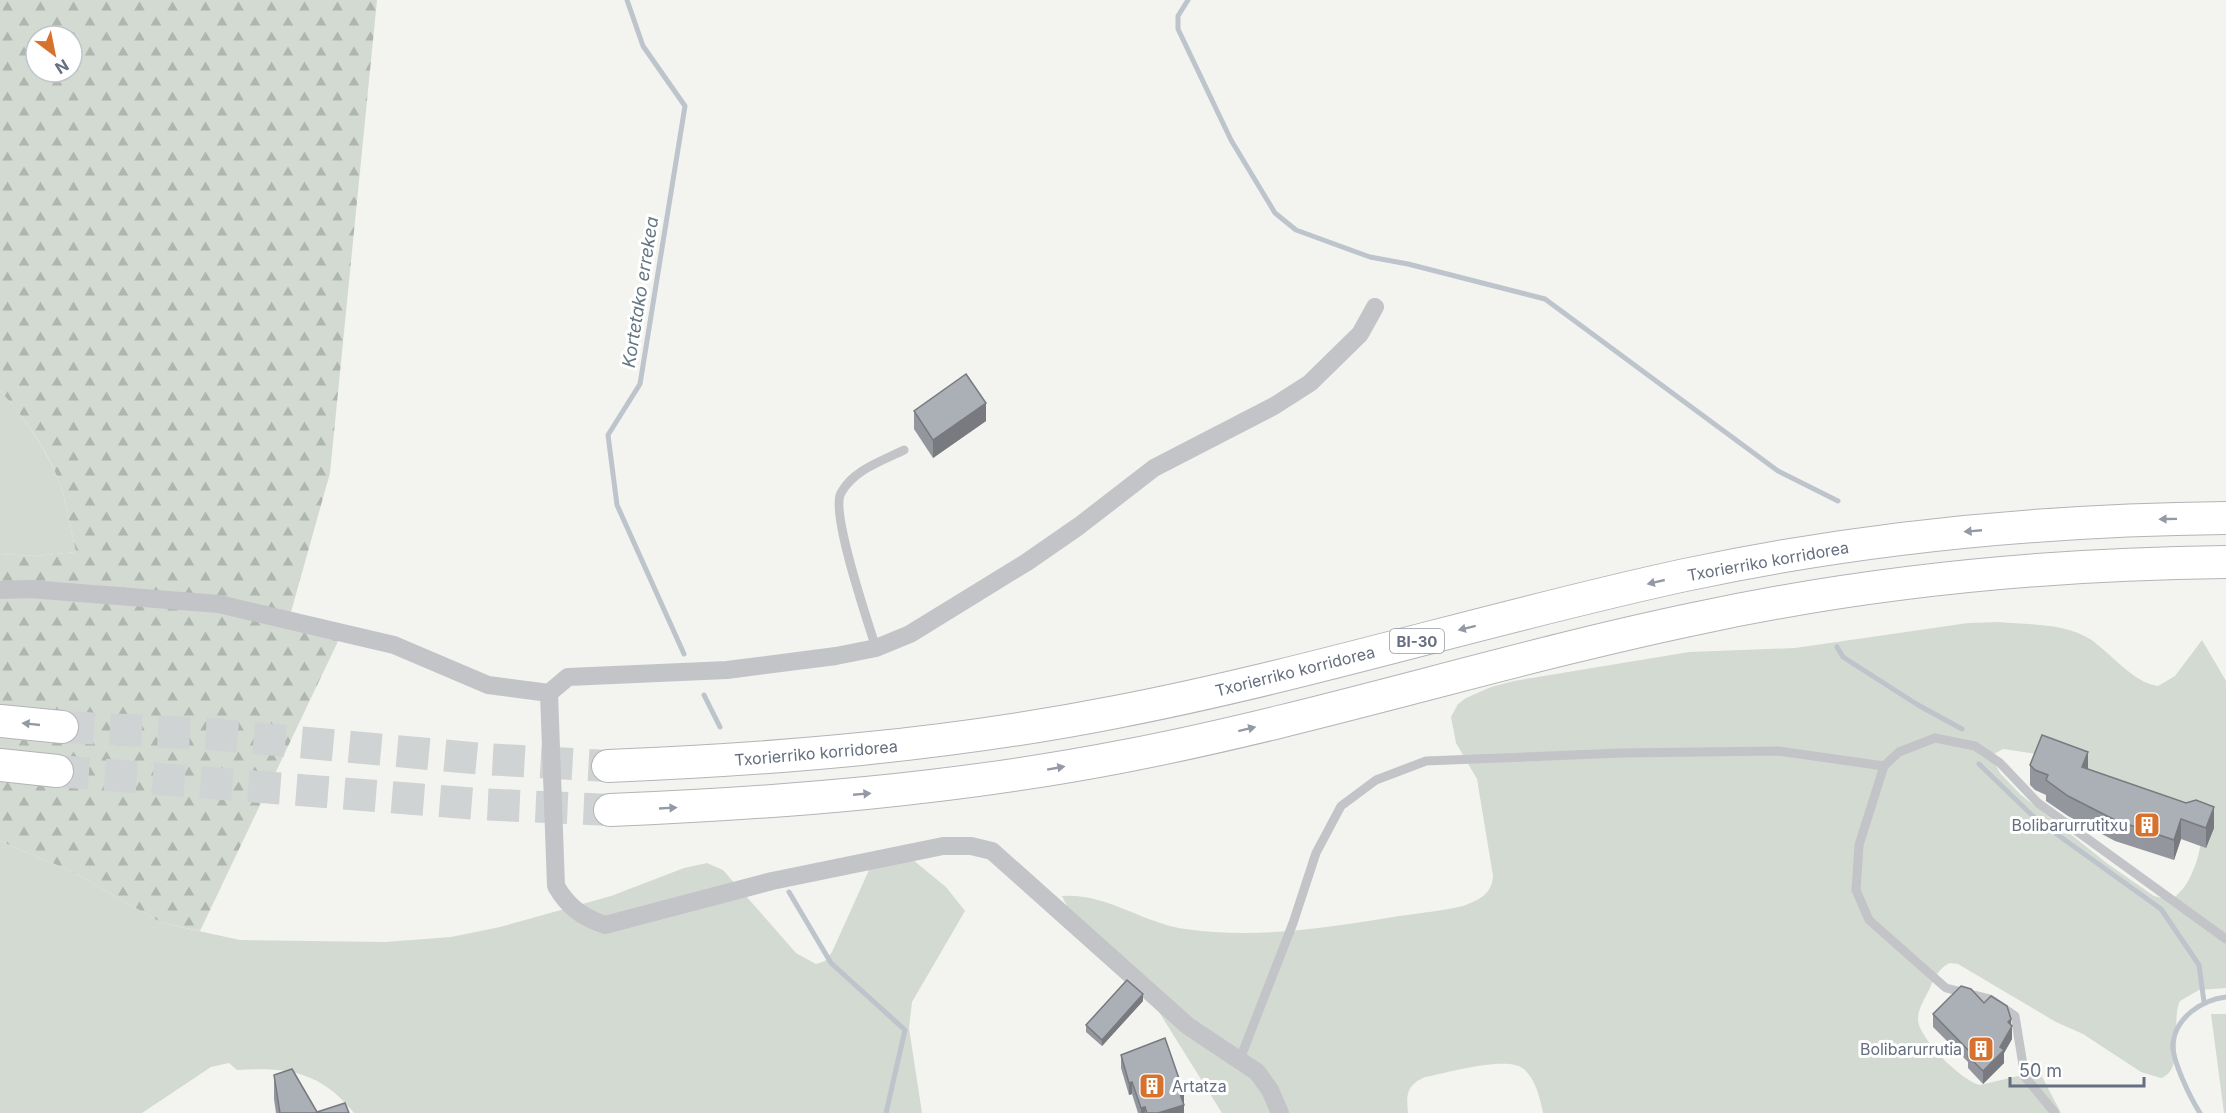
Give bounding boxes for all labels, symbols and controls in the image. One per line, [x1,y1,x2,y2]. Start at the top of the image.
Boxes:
north arrow [24,24,84,84]
text: N [51,55,72,78]
water label: Kortetako errekea [618,215,662,369]
one-way arrow [2158,514,2177,524]
one-way arrow [1963,526,1982,536]
street label: Txorierriko korridorea [1686,537,1850,585]
one-way arrow [1646,578,1665,587]
one-way arrow [1458,624,1476,634]
road number: BI-30 [1390,629,1444,653]
street label: Txorierriko korridorea [1213,641,1377,701]
one-way arrow [22,719,41,729]
one-way arrow [1237,724,1256,734]
street label: Txorierriko korridorea [734,736,898,770]
one-way arrow [1046,764,1065,773]
one-way arrow [853,789,872,799]
one-way arrow [658,803,677,812]
building icon: Bolibarurrutitxu [2132,810,2162,840]
place label: Bolibarurrutitxu [2011,815,2128,835]
building icon: Bolibarurrutia [1966,1034,1996,1064]
place label: Bolibarurrutia [1860,1039,1962,1059]
scale bar [2010,1050,2144,1088]
text: 50 m [2019,1060,2062,1081]
building icon: Artatza [1137,1071,1167,1101]
place label: Artatza [1172,1076,1227,1096]

